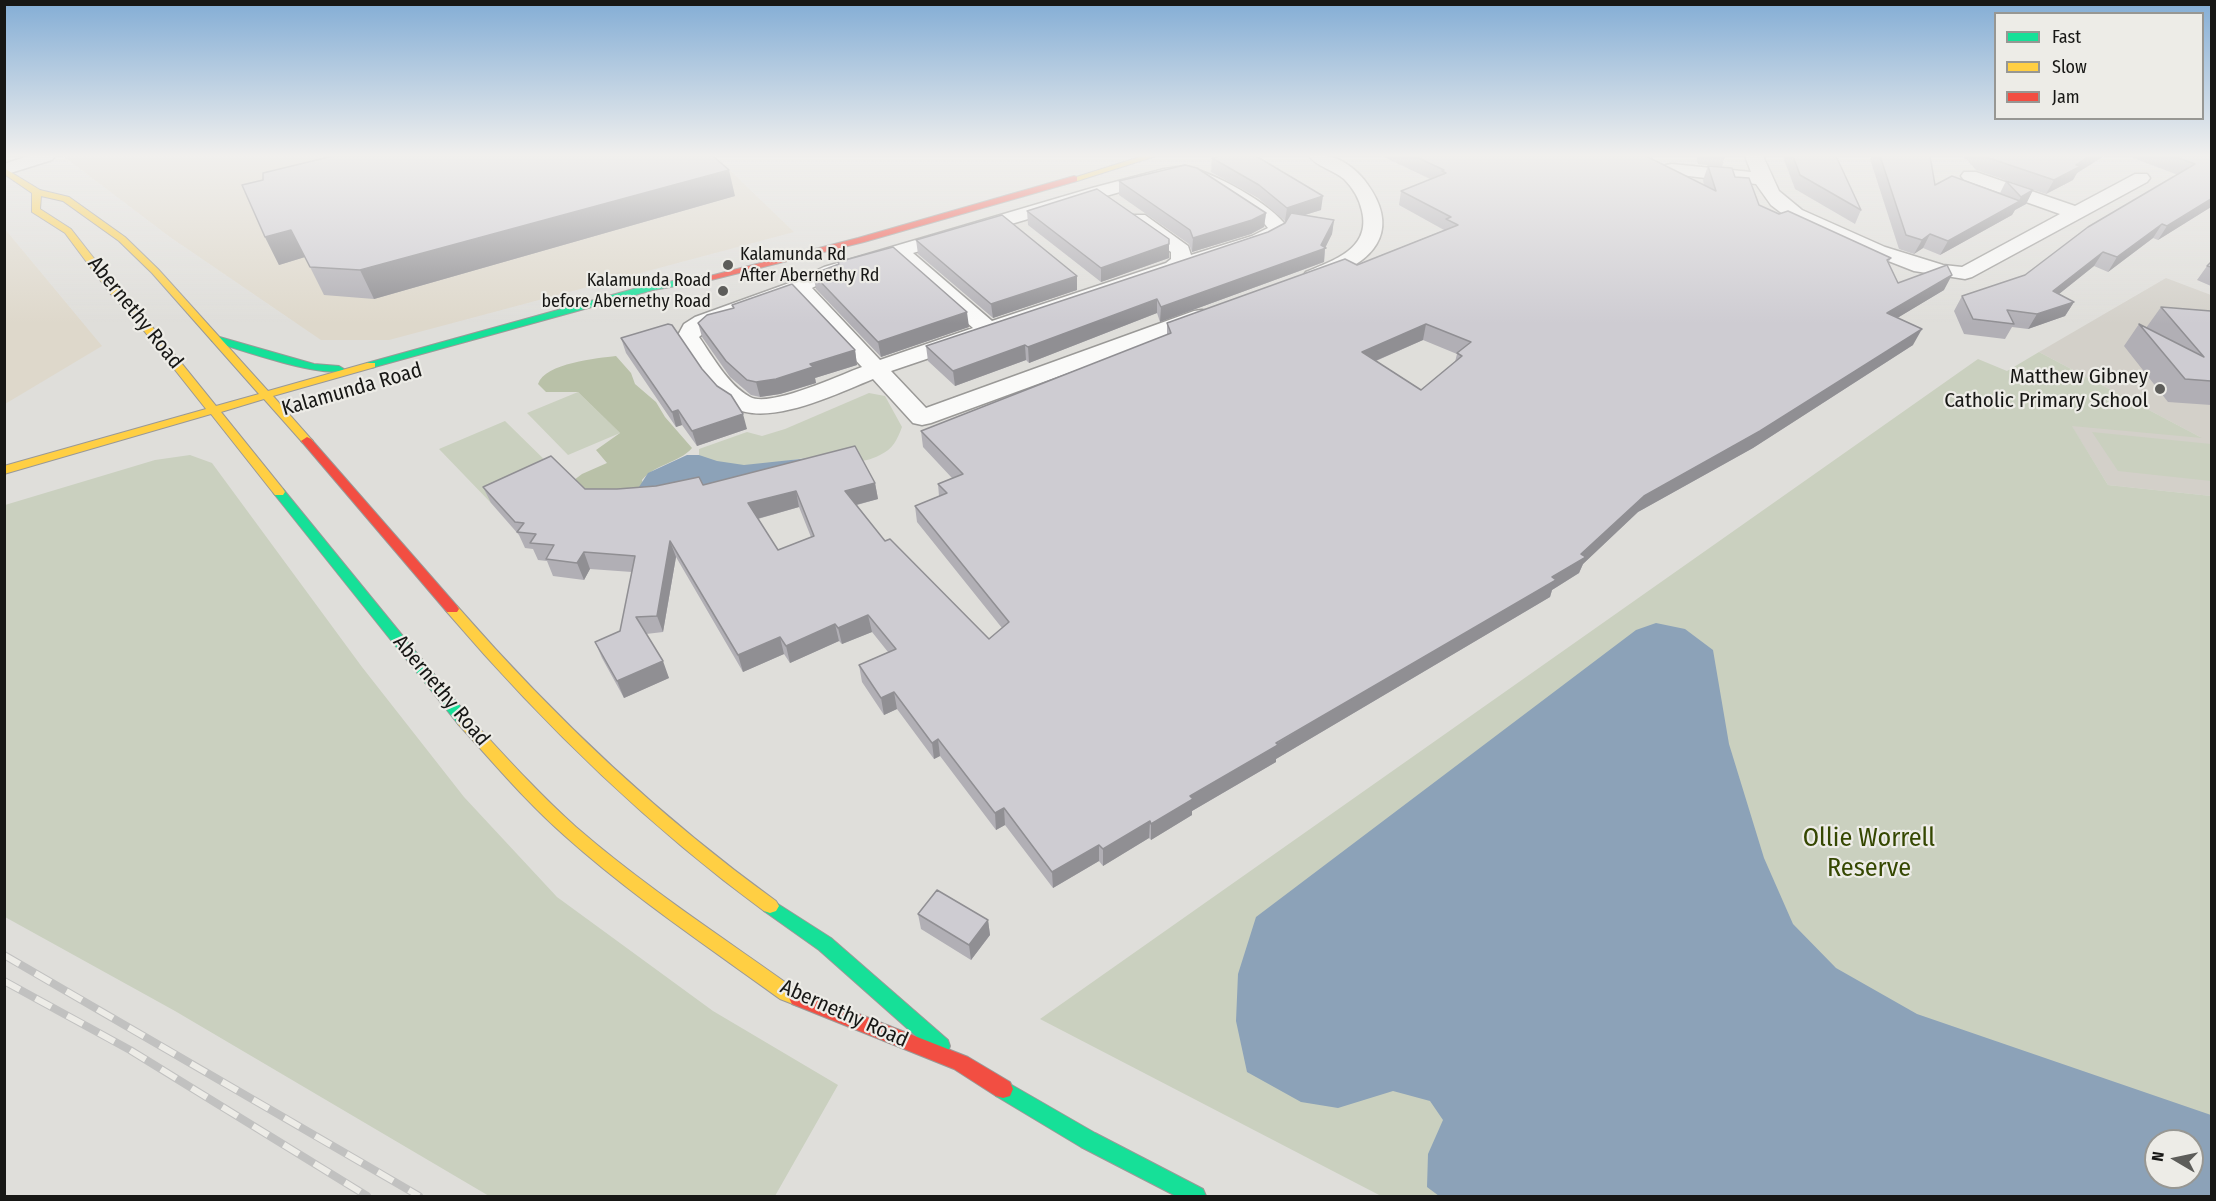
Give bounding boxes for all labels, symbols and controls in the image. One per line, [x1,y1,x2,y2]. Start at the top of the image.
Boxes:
legend [1994,12,2204,120]
text: Fast [2052,26,2081,48]
text: Slow [2052,56,2087,78]
text: Jam [2052,86,2080,108]
place label: Kalamunda Rd After Abernethy Rd [740,244,879,286]
street label: Abernethy Road [82,252,188,374]
marker: Kalamunda Rd After Abernethy Rd [721,258,735,272]
place label: Kalamunda Road before Abernethy Road [541,270,711,312]
marker: Kalamunda Road before Abernethy Road [716,284,730,298]
street label: Kalamunda Road [279,358,425,422]
place label: Matthew Gibney Catholic Primary School [1944,364,2148,414]
marker: Matthew Gibney Catholic Primary School [2153,382,2167,396]
street label: Abernethy Road [387,630,495,752]
park label: Ollie Worrell Reserve [1803,823,1935,885]
street label: Abernethy Road [776,975,912,1053]
north arrow [2144,1129,2204,1189]
text: N [2148,1150,2168,1163]

